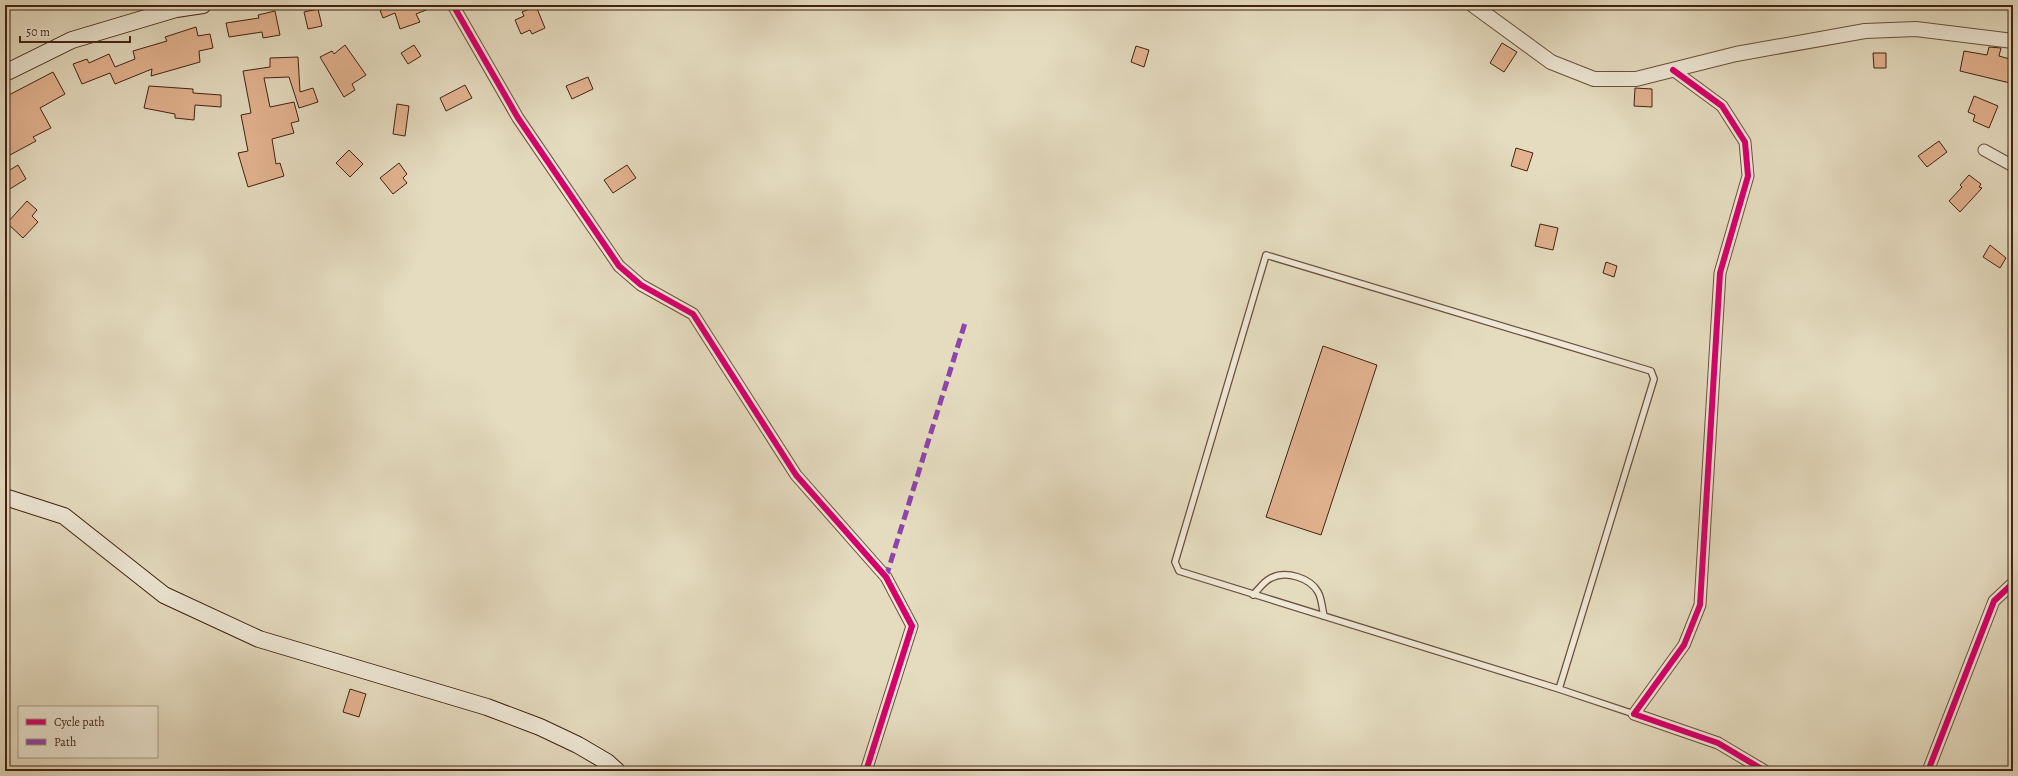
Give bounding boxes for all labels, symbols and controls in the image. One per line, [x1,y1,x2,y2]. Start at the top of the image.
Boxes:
scale bar [20,18,130,44]
text: 50 m [26,24,50,40]
legend [18,706,158,758]
text: Cycle path [54,714,105,730]
text: Path [54,734,77,750]

